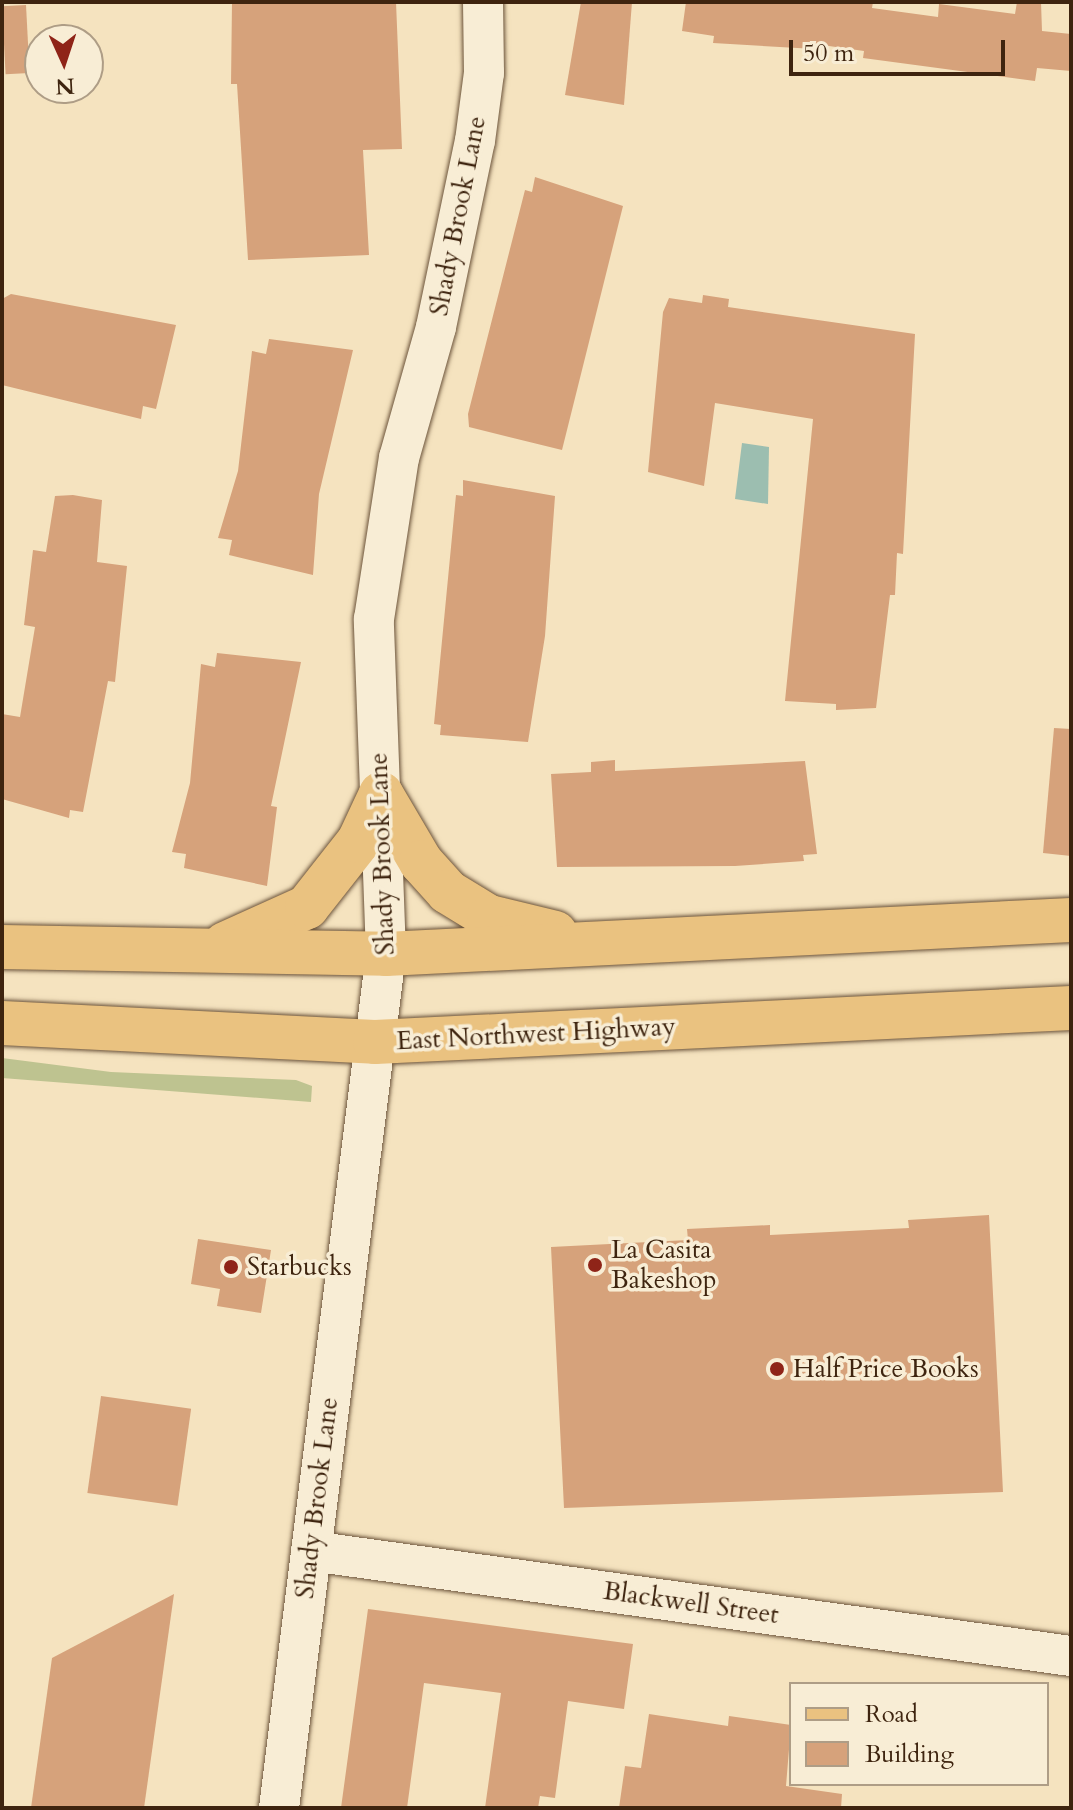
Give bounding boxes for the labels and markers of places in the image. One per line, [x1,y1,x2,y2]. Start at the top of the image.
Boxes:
place label: La Casita Bakeshop [611,1234,716,1296]
place label: Starbucks [247,1251,352,1283]
marker: La Casita Bakeshop [586,1256,604,1274]
marker: Starbucks [222,1258,240,1276]
place label: Half Price Books [793,1353,979,1385]
marker: Half Price Books [768,1360,786,1378]

